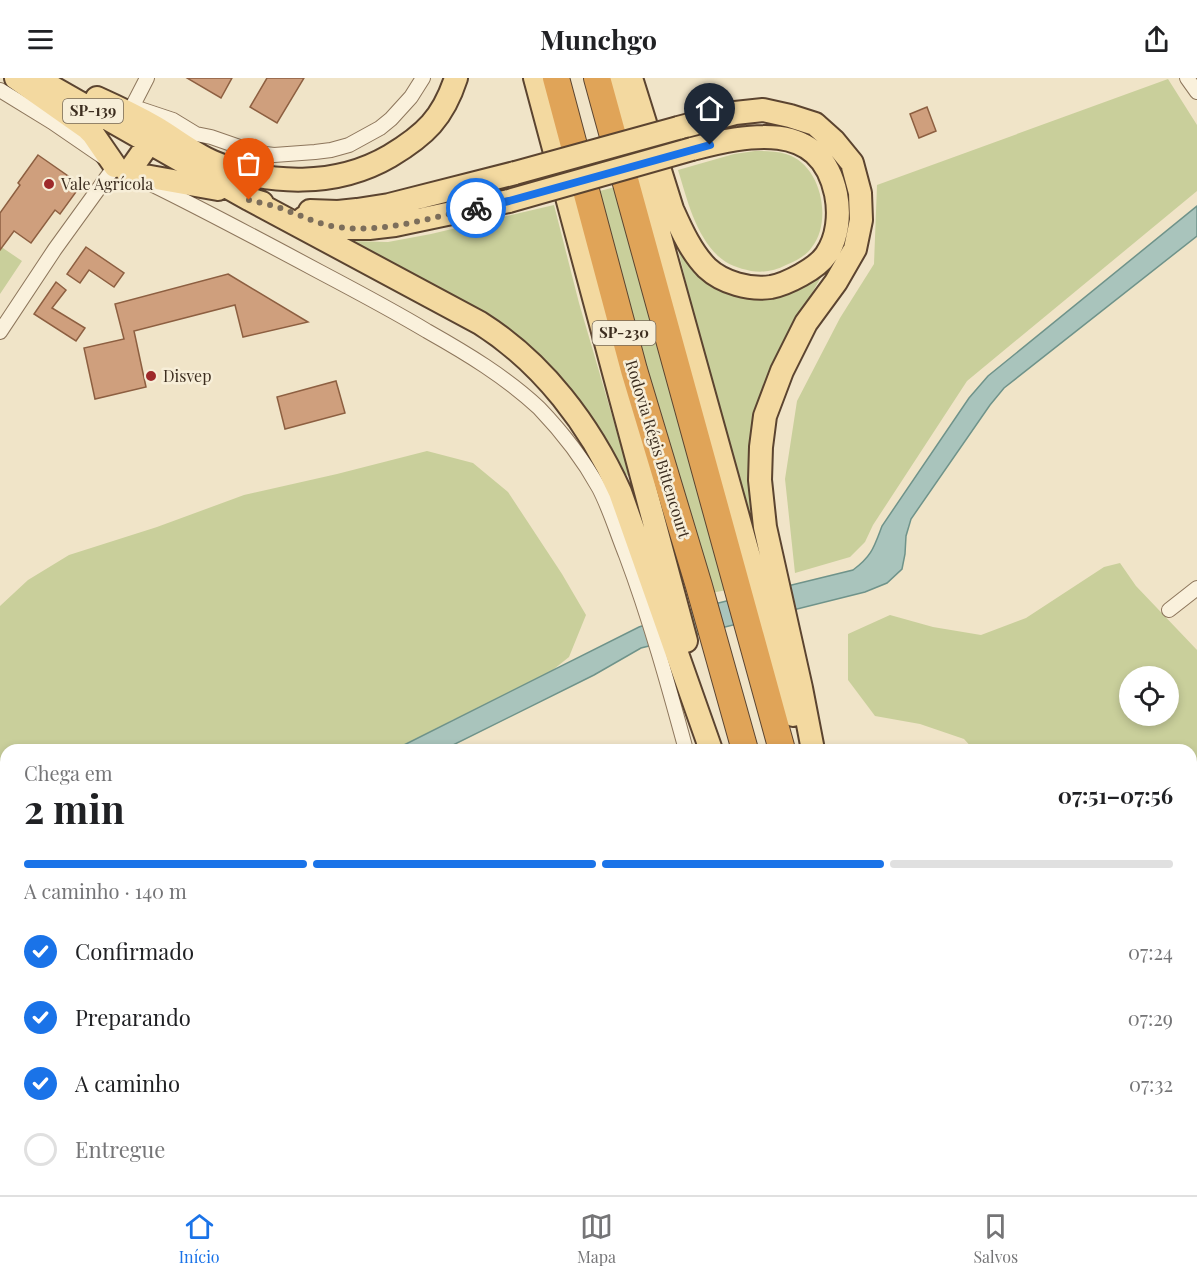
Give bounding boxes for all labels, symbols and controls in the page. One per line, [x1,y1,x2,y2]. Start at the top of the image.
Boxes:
text: Munchgo [540,21,657,57]
icon: menu [24,23,57,56]
icon: share [1140,23,1173,56]
pin [684,83,735,145]
icon: home [693,92,726,125]
road number: SP-139 [63,99,123,123]
pin [223,138,274,200]
icon: bag [232,147,265,180]
place label: Vale Agrícola [60,173,153,194]
marker: Vale Agrícola [42,177,56,191]
courier [446,178,506,238]
icon: bike [460,192,493,225]
road number: SP-230 [592,321,656,345]
street label: Rodovia Régis Bittencourt [621,357,696,541]
place label: Disvep [163,365,211,386]
marker: Disvep [144,369,158,383]
map controls [1119,666,1179,726]
button: locate [1119,666,1179,726]
text: Chega em [24,759,113,786]
text: 07:51–07:56 [1058,780,1173,810]
text: 2 min [24,782,125,834]
text: A caminho · 140 m [24,877,187,904]
icon: check [24,935,57,968]
text: Confirmado [75,936,194,966]
text: 07:24 [1128,938,1173,965]
icon: check [24,1001,57,1034]
text: Preparando [75,1002,191,1032]
text: 07:29 [1128,1004,1173,1031]
icon: check [24,1067,57,1100]
text: A caminho [75,1068,180,1098]
text: 07:32 [1129,1070,1173,1097]
text: Entregue [75,1134,165,1164]
tab: Início [179,1210,220,1267]
tab: Mapa [577,1210,616,1267]
tab: Salvos [973,1210,1018,1267]

